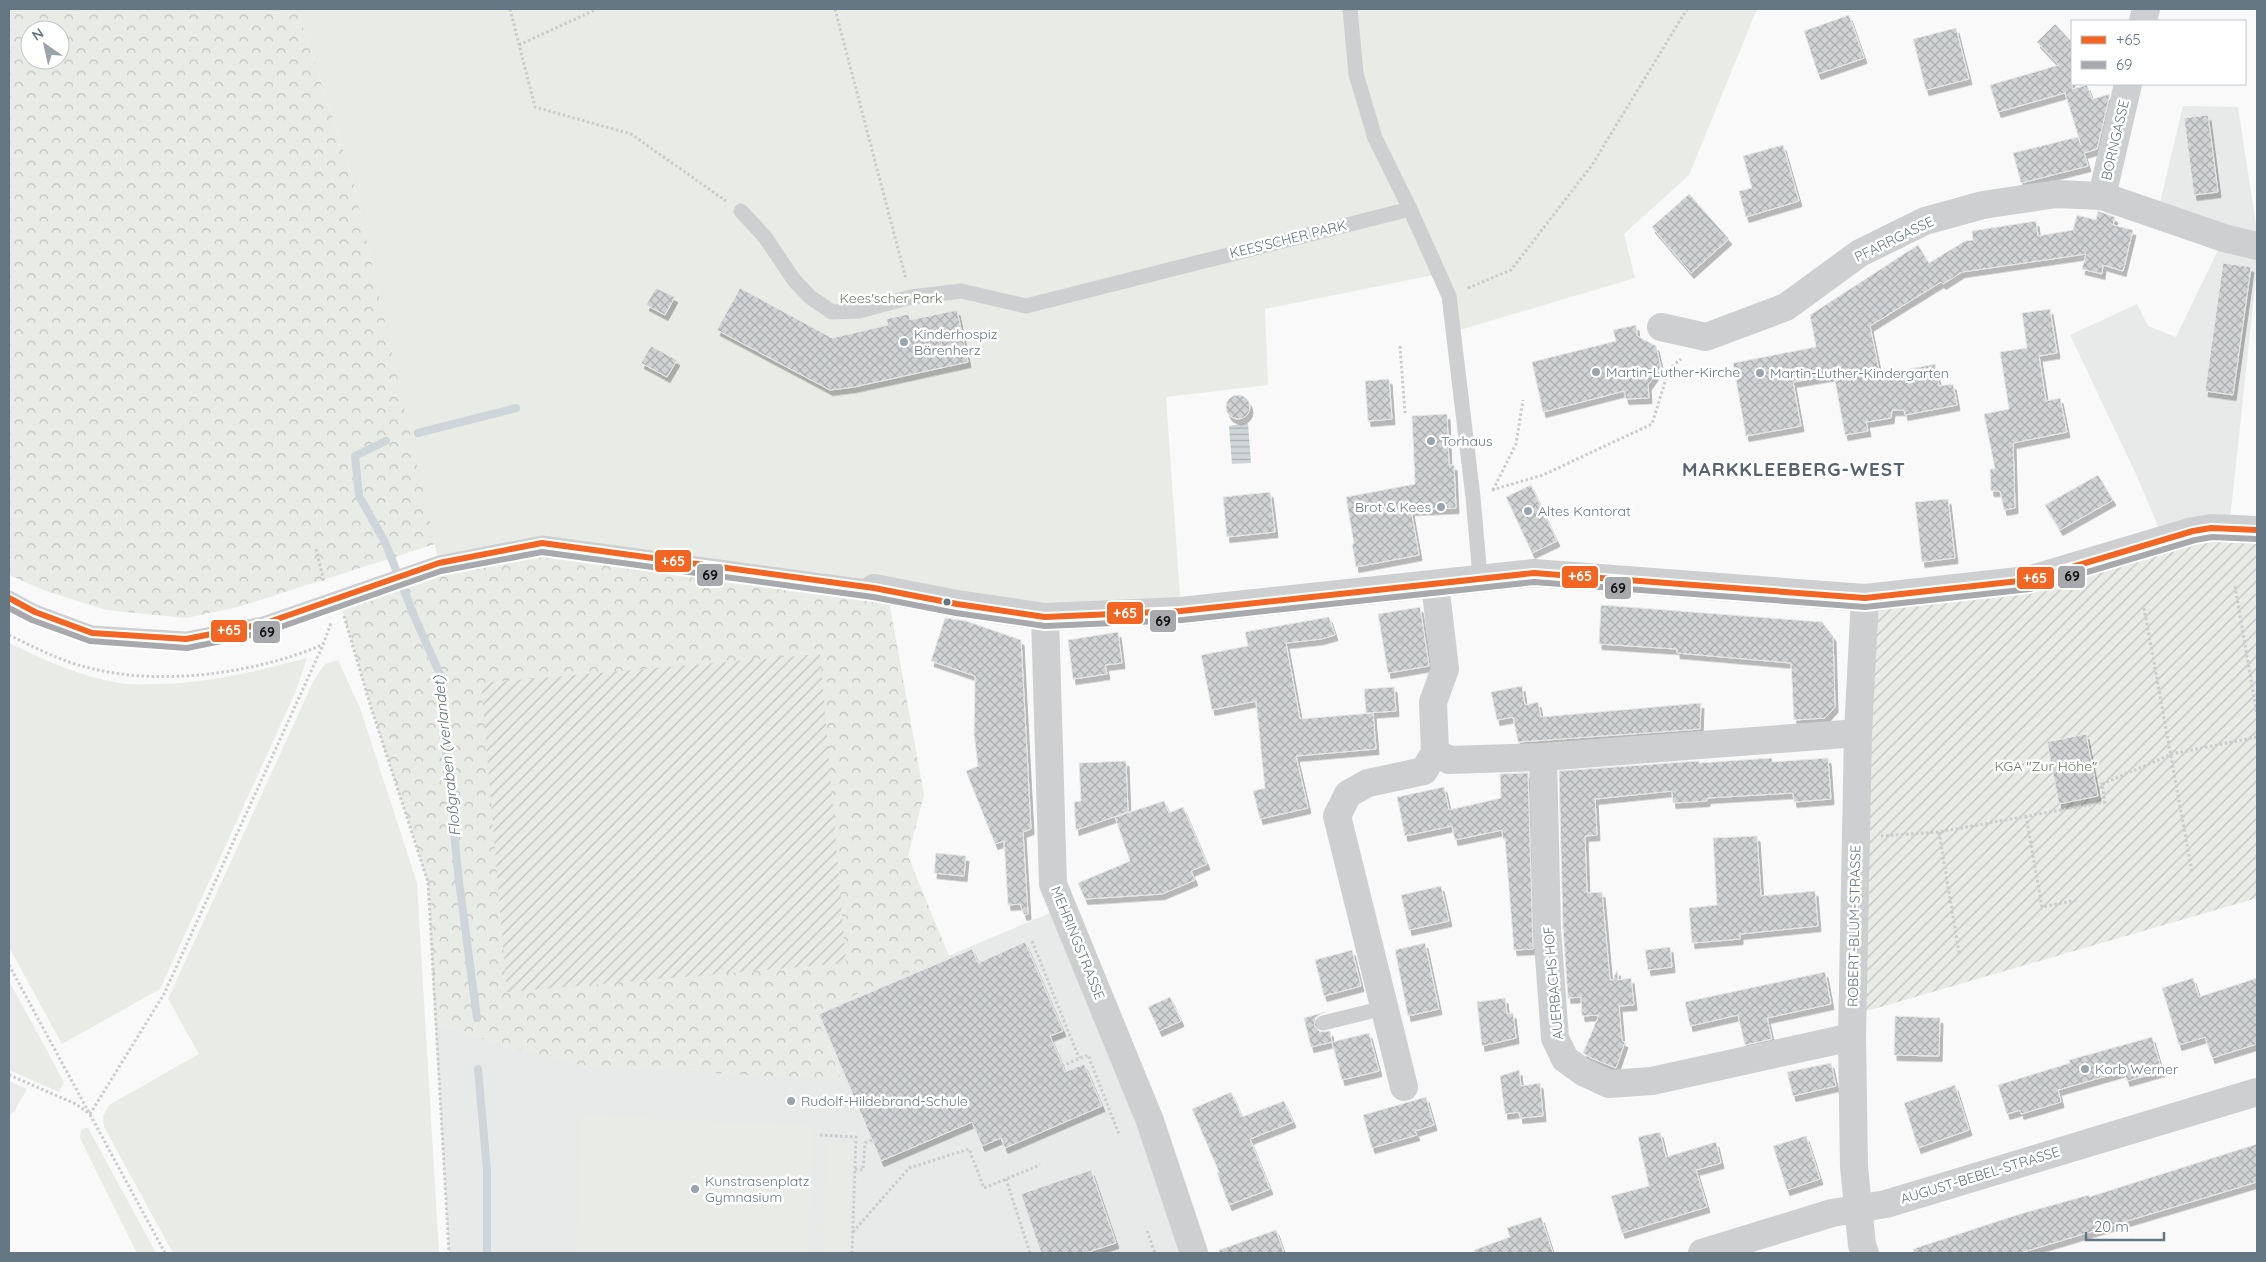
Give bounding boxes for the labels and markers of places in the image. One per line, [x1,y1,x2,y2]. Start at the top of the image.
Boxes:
place label: Kinderhospiz Bärenherz [914,325,998,359]
marker: Kinderhospiz Bärenherz [898,336,910,348]
place label: Martin-Luther-Kirche [1606,363,1740,381]
place label: Martin-Luther-Kindergarten [1770,364,1949,382]
marker: Martin-Luther-Kirche [1590,366,1602,378]
marker: Martin-Luther-Kindergarten [1754,367,1766,379]
place label: Torhaus [1441,432,1492,450]
marker: Torhaus [1425,435,1437,447]
place label: Brot & Kees [1355,498,1431,516]
marker: Brot & Kees [1435,501,1447,513]
place label: Altes Kantorat [1538,502,1631,520]
marker: Altes Kantorat [1522,505,1534,517]
unlabelled marker [942,597,952,607]
place label: Korb Werner [2095,1060,2179,1078]
marker: Korb Werner [2079,1063,2091,1075]
place label: Rudolf-Hildebrand-Schule [801,1092,968,1110]
marker: Rudolf-Hildebrand-Schule [785,1095,797,1107]
place label: Kunstrasenplatz Gymnasium [705,1172,810,1206]
marker: Kunstrasenplatz Gymnasium [689,1183,701,1195]

